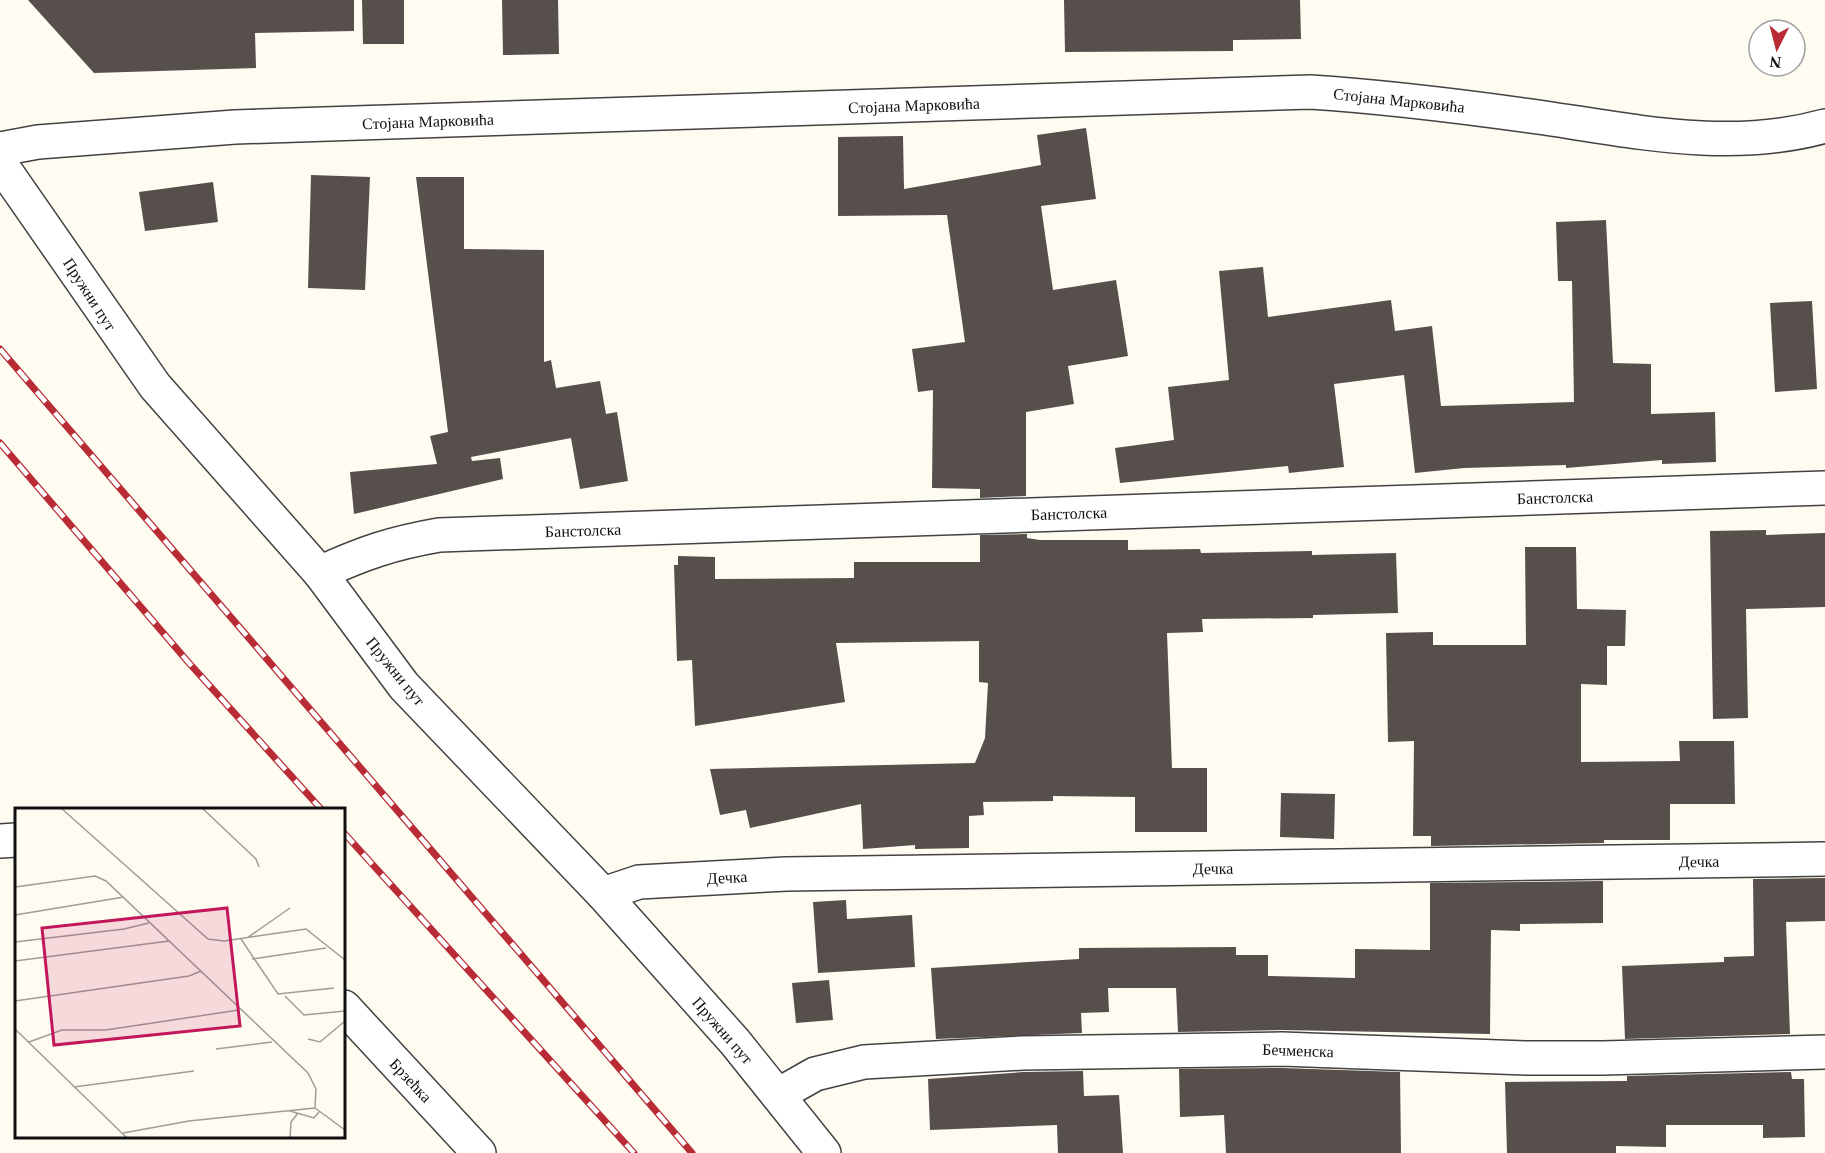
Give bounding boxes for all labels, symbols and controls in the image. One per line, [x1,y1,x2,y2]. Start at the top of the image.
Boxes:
north arrow [1747,18,1807,78]
text: N [1768,53,1782,71]
street label: Стојана Марковића [1332,85,1465,117]
street label: Стојана Марковића [848,95,980,117]
street label: Стојана Марковића [362,111,494,133]
street label: Пружни пут [59,255,119,334]
street label: Банстолска [1517,488,1593,507]
street label: Банстолска [1031,504,1107,523]
street label: Банстолска [545,521,621,540]
street label: Пружни пут [362,634,428,709]
inset map [15,808,345,1138]
street label: Дечка [1679,853,1719,871]
street label: Дечка [1193,860,1233,878]
street label: Дечка [706,868,748,888]
street label: Пружни пут [688,993,756,1068]
street label: Бечменска [1262,1041,1334,1060]
street label: Брзећка [385,1055,435,1106]

